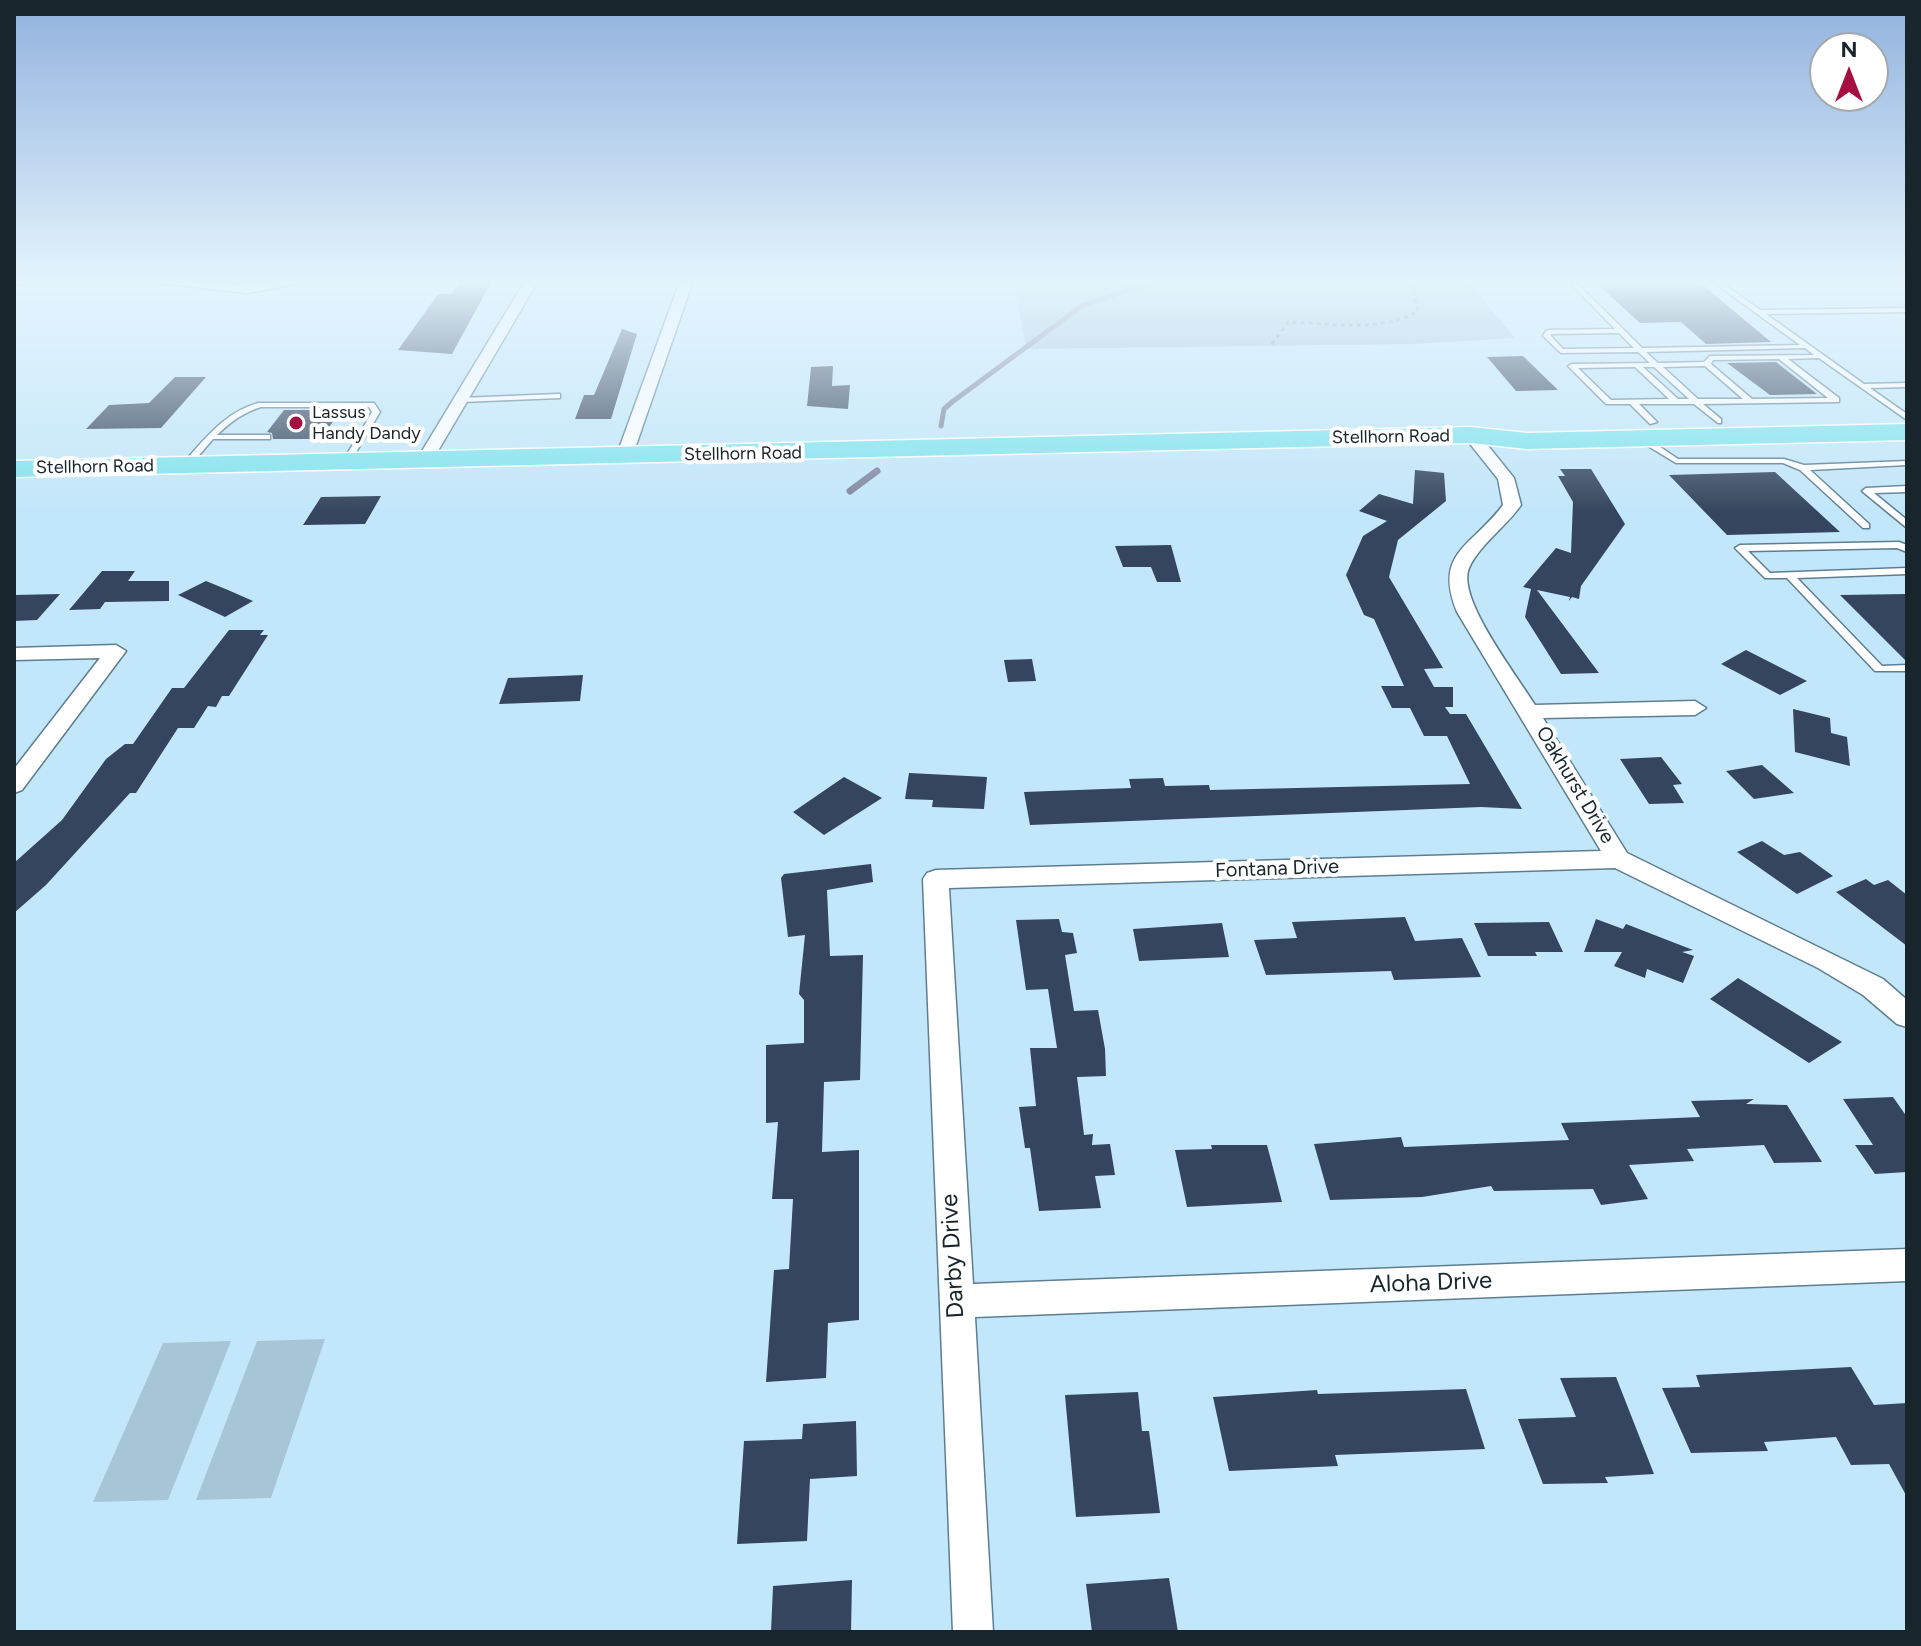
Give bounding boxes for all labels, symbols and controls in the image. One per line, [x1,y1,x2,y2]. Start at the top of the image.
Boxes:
north arrow [1809,32,1889,112]
text: N [1840,36,1858,63]
place label: Lassus Handy Dandy [312,402,421,444]
marker: Lassus Handy Dandy [287,414,305,432]
street label: Stellhorn Road [1332,425,1450,449]
street label: Stellhorn Road [684,442,802,466]
street label: Stellhorn Road [36,455,154,479]
street label: Oakhurst Drive [1531,722,1619,848]
street label: Fontana Drive [1215,855,1339,883]
street label: Darby Drive [935,1193,971,1319]
street label: Aloha Drive [1369,1266,1493,1300]

